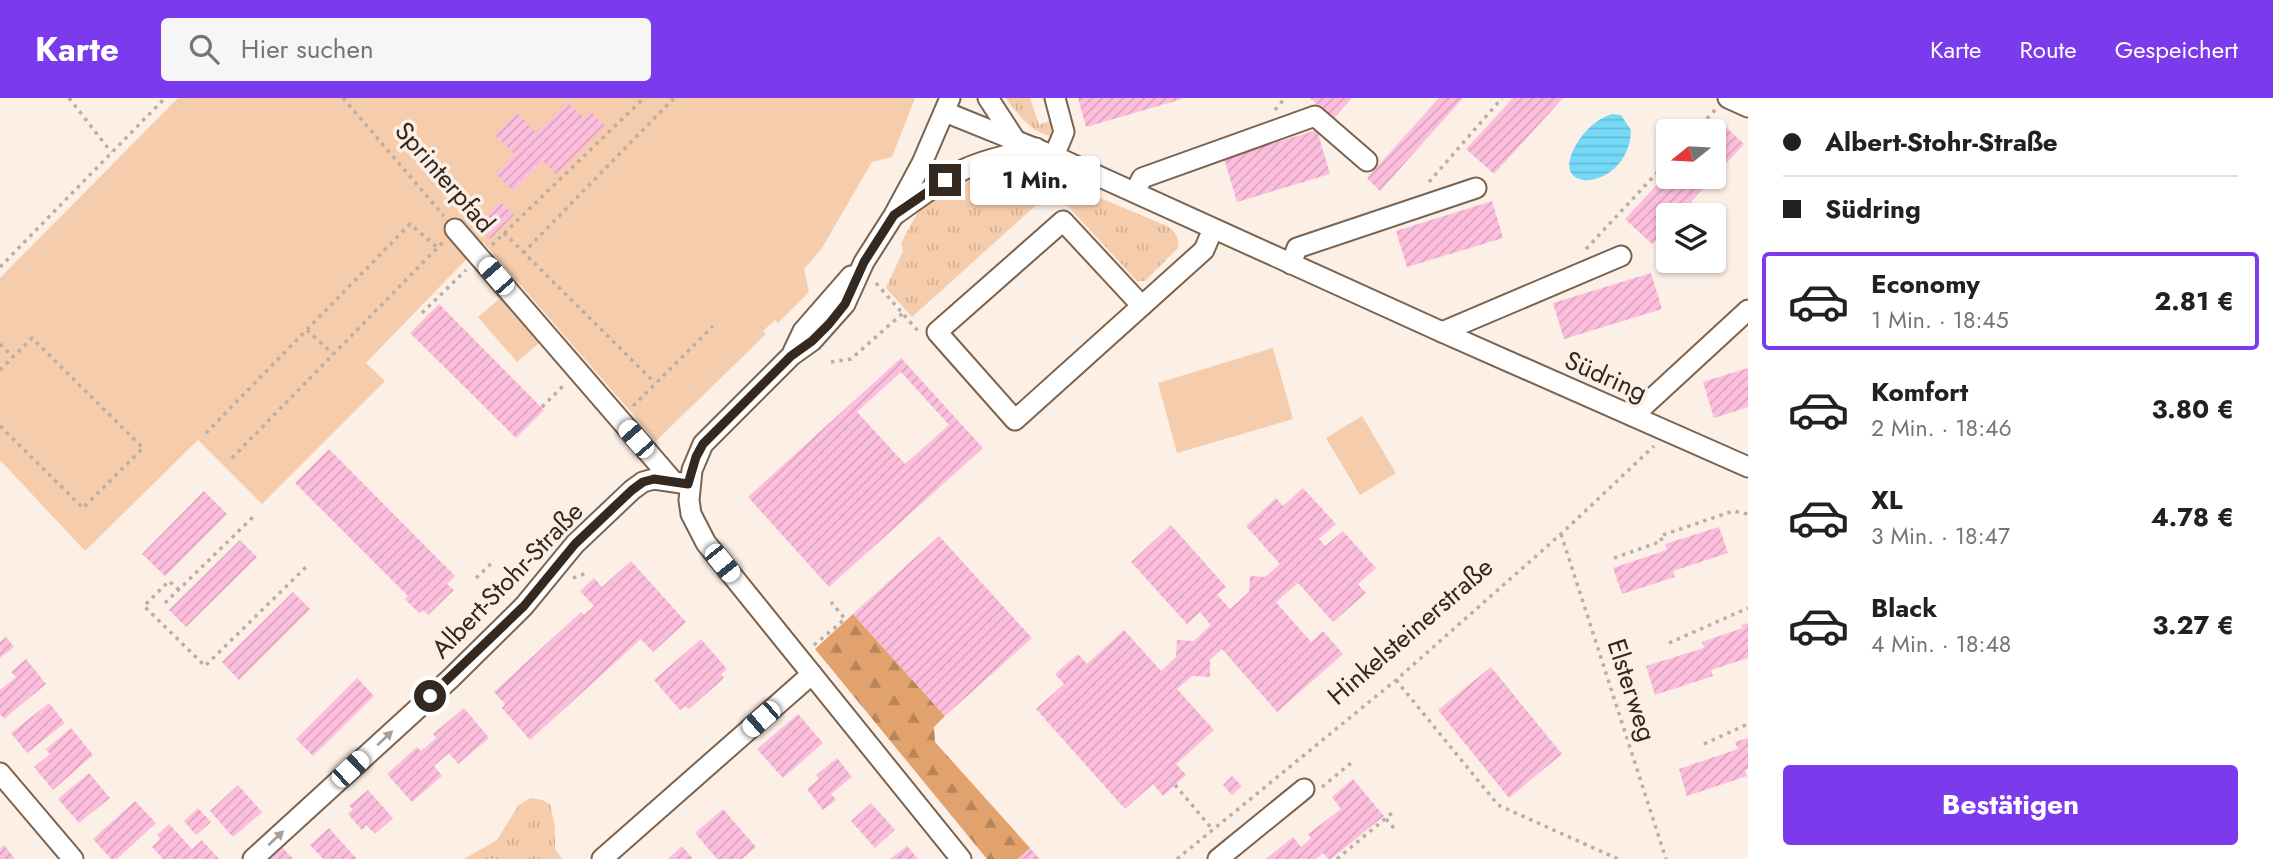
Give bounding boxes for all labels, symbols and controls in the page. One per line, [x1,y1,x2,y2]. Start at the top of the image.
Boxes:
search box [161,18,651,81]
text: Karte [35,26,119,73]
icon: search [185,30,223,68]
text: Hier suchen [241,30,374,68]
text: Karte [1930,32,1981,67]
text: Route [2019,32,2077,67]
text: Gespeichert [2115,32,2238,67]
street label: Sprinterpfad [386,113,504,241]
north arrow [1656,119,1726,189]
map controls [1656,119,1726,273]
text: Albert-Stohr-Straße [1825,123,2058,161]
callout: 1 Min. [970,155,1099,204]
text: 1 Min. [1002,163,1068,197]
route end [929,164,961,196]
text: Südring [1825,190,1921,228]
button: layers [1656,203,1726,273]
car [475,253,518,299]
text: Economy [1871,265,1980,303]
icon: car [1787,270,1850,333]
text: 2.81 € [2154,282,2234,320]
text: 1 Min. · 18:45 [1871,303,2009,337]
street label: Südring [1559,341,1653,411]
text: Komfort [1871,373,1968,411]
icon: car [1787,378,1850,441]
text: 3.80 € [2152,390,2234,428]
text: 2 Min. · 18:46 [1871,411,2012,445]
car [615,416,658,462]
text: XL [1871,481,1903,519]
icon: car [1787,486,1850,549]
street label: Albert-Stohr-Straße [422,493,592,667]
text: 4.78 € [2151,498,2234,536]
text: 3 Min. · 18:47 [1871,519,2010,553]
car [701,540,744,586]
street label: Hinkelsteinerstraße [1319,548,1501,714]
text: Black [1871,589,1937,627]
icon: car [1787,594,1850,657]
text: 3.27 € [2152,606,2234,644]
text: 4 Min. · 18:48 [1871,627,2011,661]
street label: Elsterweg [1598,634,1666,746]
route start [414,680,446,712]
car [739,697,784,741]
one-way arrow [376,730,393,746]
car [328,747,373,791]
button: Bestätigen [1783,765,2238,845]
one-way arrow [267,830,285,846]

